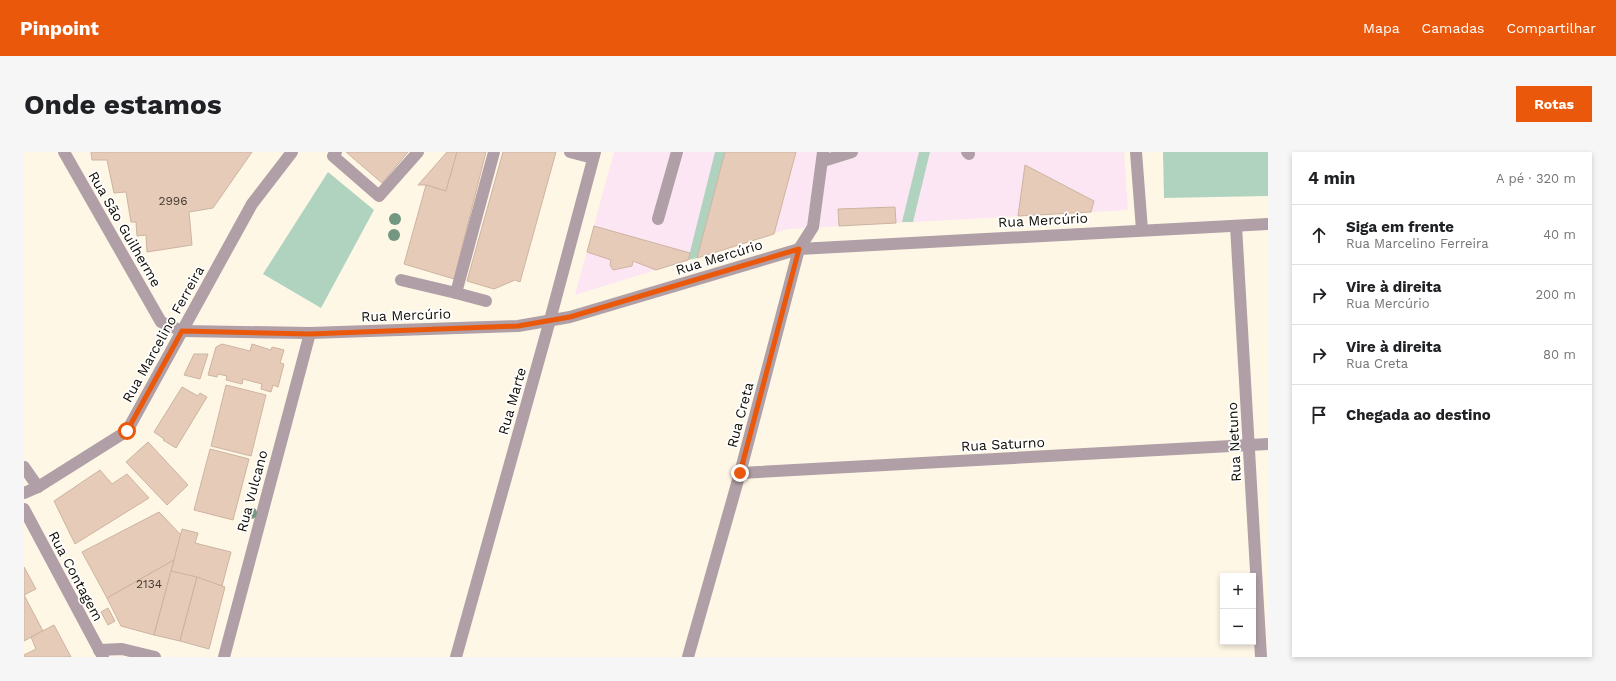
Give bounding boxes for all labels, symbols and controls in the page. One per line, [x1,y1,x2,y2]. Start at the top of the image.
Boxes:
text: Pinpoint [20,17,99,40]
text: Mapa [1363,20,1400,36]
text: Camadas [1422,20,1484,36]
text: Compartilhar [1506,20,1596,36]
button: Rotas [1516,86,1592,122]
text: Onde estamos [24,88,222,121]
street label: Rua São Guilherme [85,168,165,290]
text: 4 min [1308,168,1355,188]
text: A pé · 320 m [1496,171,1576,186]
house number: 2996 [158,194,188,208]
street label: Rua Mercúrio [998,210,1088,230]
text: Siga em frente [1346,218,1454,236]
icon: ahead [1308,224,1330,246]
text: 40 m [1543,227,1576,242]
street label: Rua Mercúrio [674,236,764,278]
text: Rua Marcelino Ferreira [1346,236,1489,251]
street label: Rua Marcelino Ferreira [119,263,207,405]
text: Vire à direita [1346,278,1441,296]
icon: right [1308,284,1330,306]
text: 200 m [1535,287,1576,302]
text: Rua Mercúrio [1346,296,1429,311]
street label: Rua Mercúrio [361,305,451,325]
text: Vire à direita [1346,338,1441,356]
icon: right [1308,344,1330,366]
text: 80 m [1543,347,1576,362]
text: Rua Creta [1346,356,1408,371]
street label: Rua Marte [495,366,529,436]
street label: Rua Creta [724,381,756,449]
street label: Rua Netuno [1224,402,1244,482]
icon: arrive [1308,404,1330,426]
text: Chegada ao destino [1346,406,1491,424]
route start [118,422,136,440]
street label: Rua Saturno [961,434,1045,454]
street label: Rua Vulcano [233,448,271,534]
route end [731,464,749,482]
street label: Rua Contagem [46,528,106,624]
map controls [1220,573,1256,645]
button: + [1220,573,1256,609]
house number: 2134 [136,577,162,591]
button: − [1220,609,1256,645]

